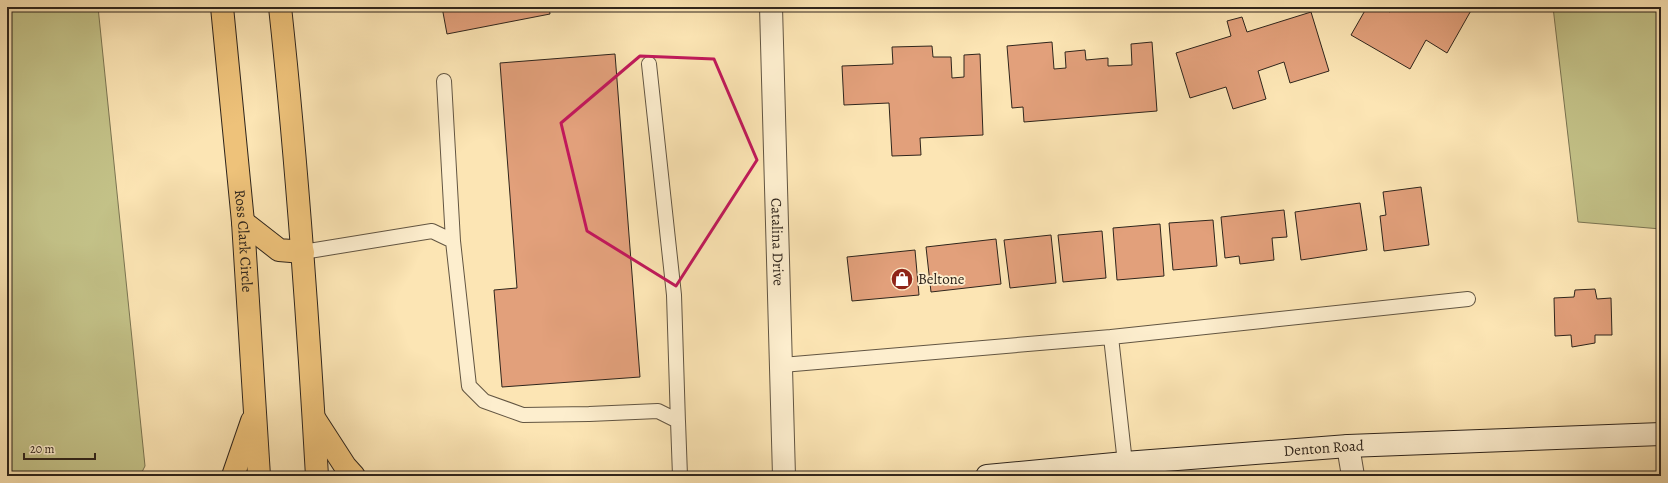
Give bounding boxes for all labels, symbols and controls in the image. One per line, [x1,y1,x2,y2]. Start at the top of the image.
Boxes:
street label: Ross Clark Circle [230,189,257,293]
street label: Catalina Drive [766,198,789,287]
shop icon: Beltone [889,266,915,292]
place label: Beltone [918,269,965,289]
scale bar [24,435,95,461]
street label: Denton Road [1283,435,1365,461]
text: 20 m [30,441,54,457]

